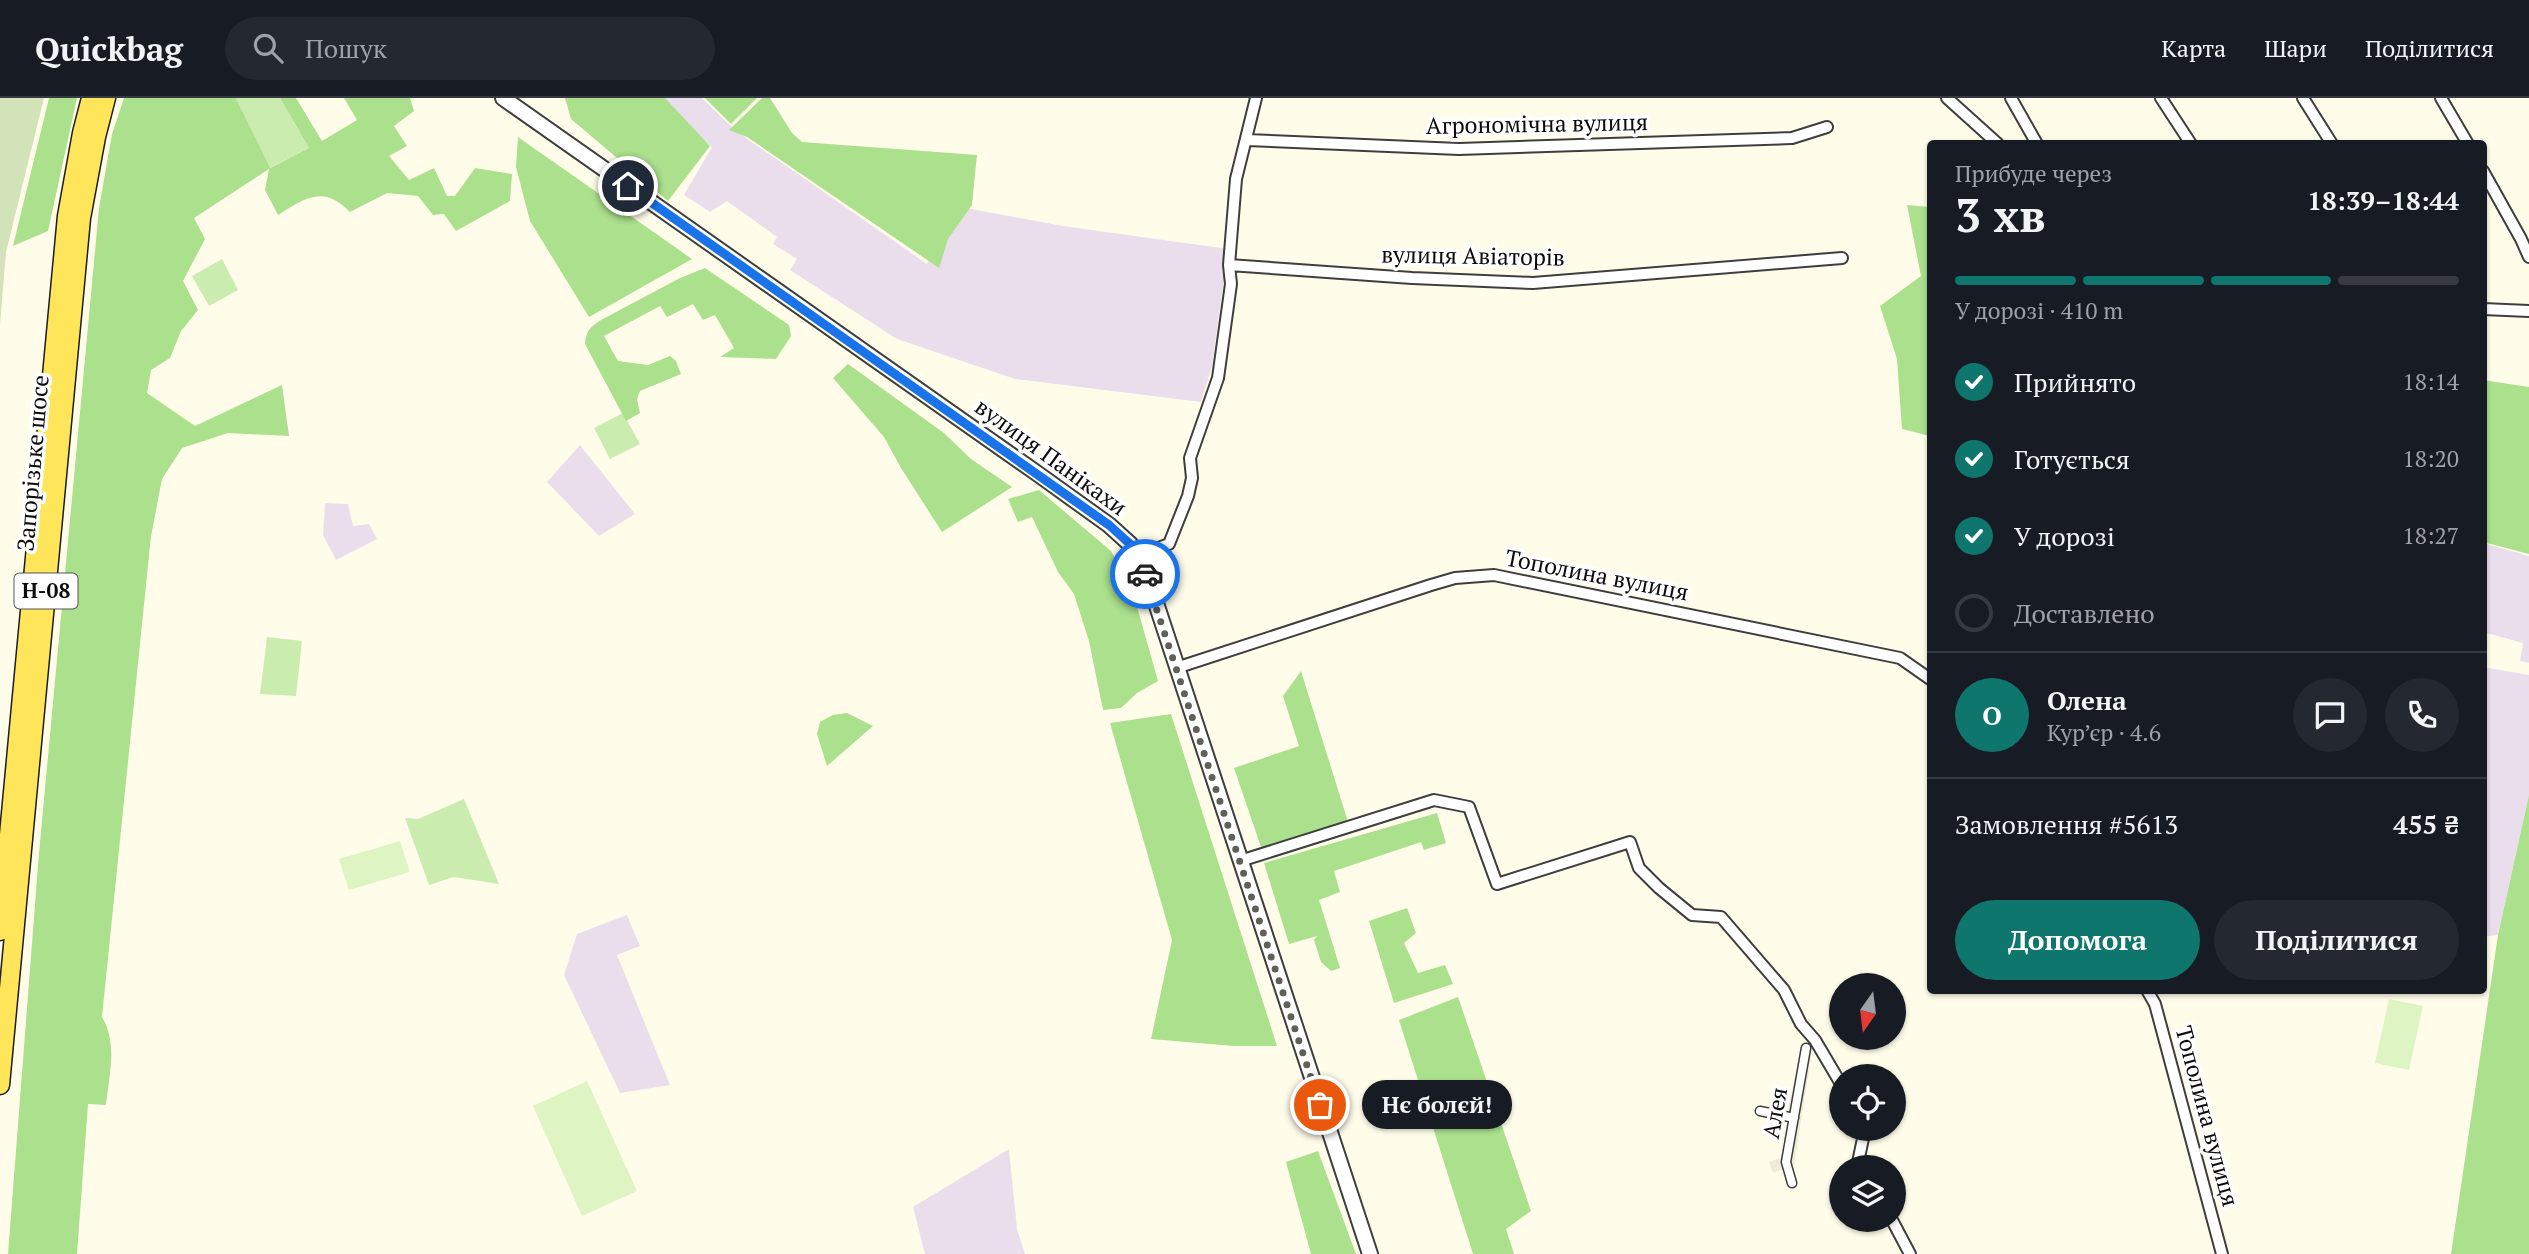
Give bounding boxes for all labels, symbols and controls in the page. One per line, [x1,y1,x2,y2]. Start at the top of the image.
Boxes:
search box [225,17,715,80]
text: Quickbag [35,27,183,70]
icon: search [249,29,287,67]
text: Пошук [305,31,387,65]
text: Карта [2161,32,2226,64]
text: Шари [2264,32,2327,64]
text: Поділитися [2365,32,2494,64]
street label: Агрономічна вулиця [1426,106,1648,141]
pin [598,156,658,216]
text: Прибуде через [1955,158,2112,189]
icon: home [609,167,647,205]
text: 18:39–18:44 [2307,183,2459,217]
text: 3 хв [1955,184,2046,245]
street label: вулиця Авіаторів [1381,238,1565,273]
text: У дорозі · 410 m [1955,295,2123,326]
icon: check [1955,363,1993,401]
text: Прийнято [2014,365,2136,399]
text: 18:14 [2402,366,2459,397]
street label: Запорізьке шосе [9,374,56,552]
street label: вулиця Панікахи [969,391,1134,522]
icon: check [1955,440,1993,478]
text: Готується [2014,442,2130,476]
text: 18:20 [2402,443,2459,474]
icon: check [1955,517,1993,555]
text: У дорозі [2014,519,2115,553]
text: 18:27 [2402,520,2459,551]
courier [1110,539,1180,609]
street label: Тополина вулиця [1503,542,1691,607]
icon: car [1126,555,1164,593]
road number: Н-08 [14,574,78,608]
text: Доставлено [2014,596,2155,630]
button: chat [2293,678,2367,752]
button: phone [2385,678,2459,752]
text: Олена [2047,683,2127,717]
text: О [1982,698,2002,732]
text: Кур’єр · 4.6 [2047,717,2161,748]
text: Замовлення #5613 [1955,807,2178,841]
text: 455 ₴ [2393,807,2459,841]
button: Допомога [1955,900,2200,980]
button: Поділитися [2214,900,2459,980]
north arrow [1829,973,1906,1050]
map controls [1829,973,1906,1232]
street label: Тополина вулиця [2168,1022,2246,1210]
button: locate [1829,1064,1906,1141]
pin [1290,1075,1350,1135]
callout: Нє болєй! [1362,1080,1512,1130]
street label: Алея [1755,1085,1794,1141]
icon: bag [1301,1086,1339,1124]
text: Нє болєй! [1382,1089,1492,1120]
button: layers [1829,1155,1906,1232]

